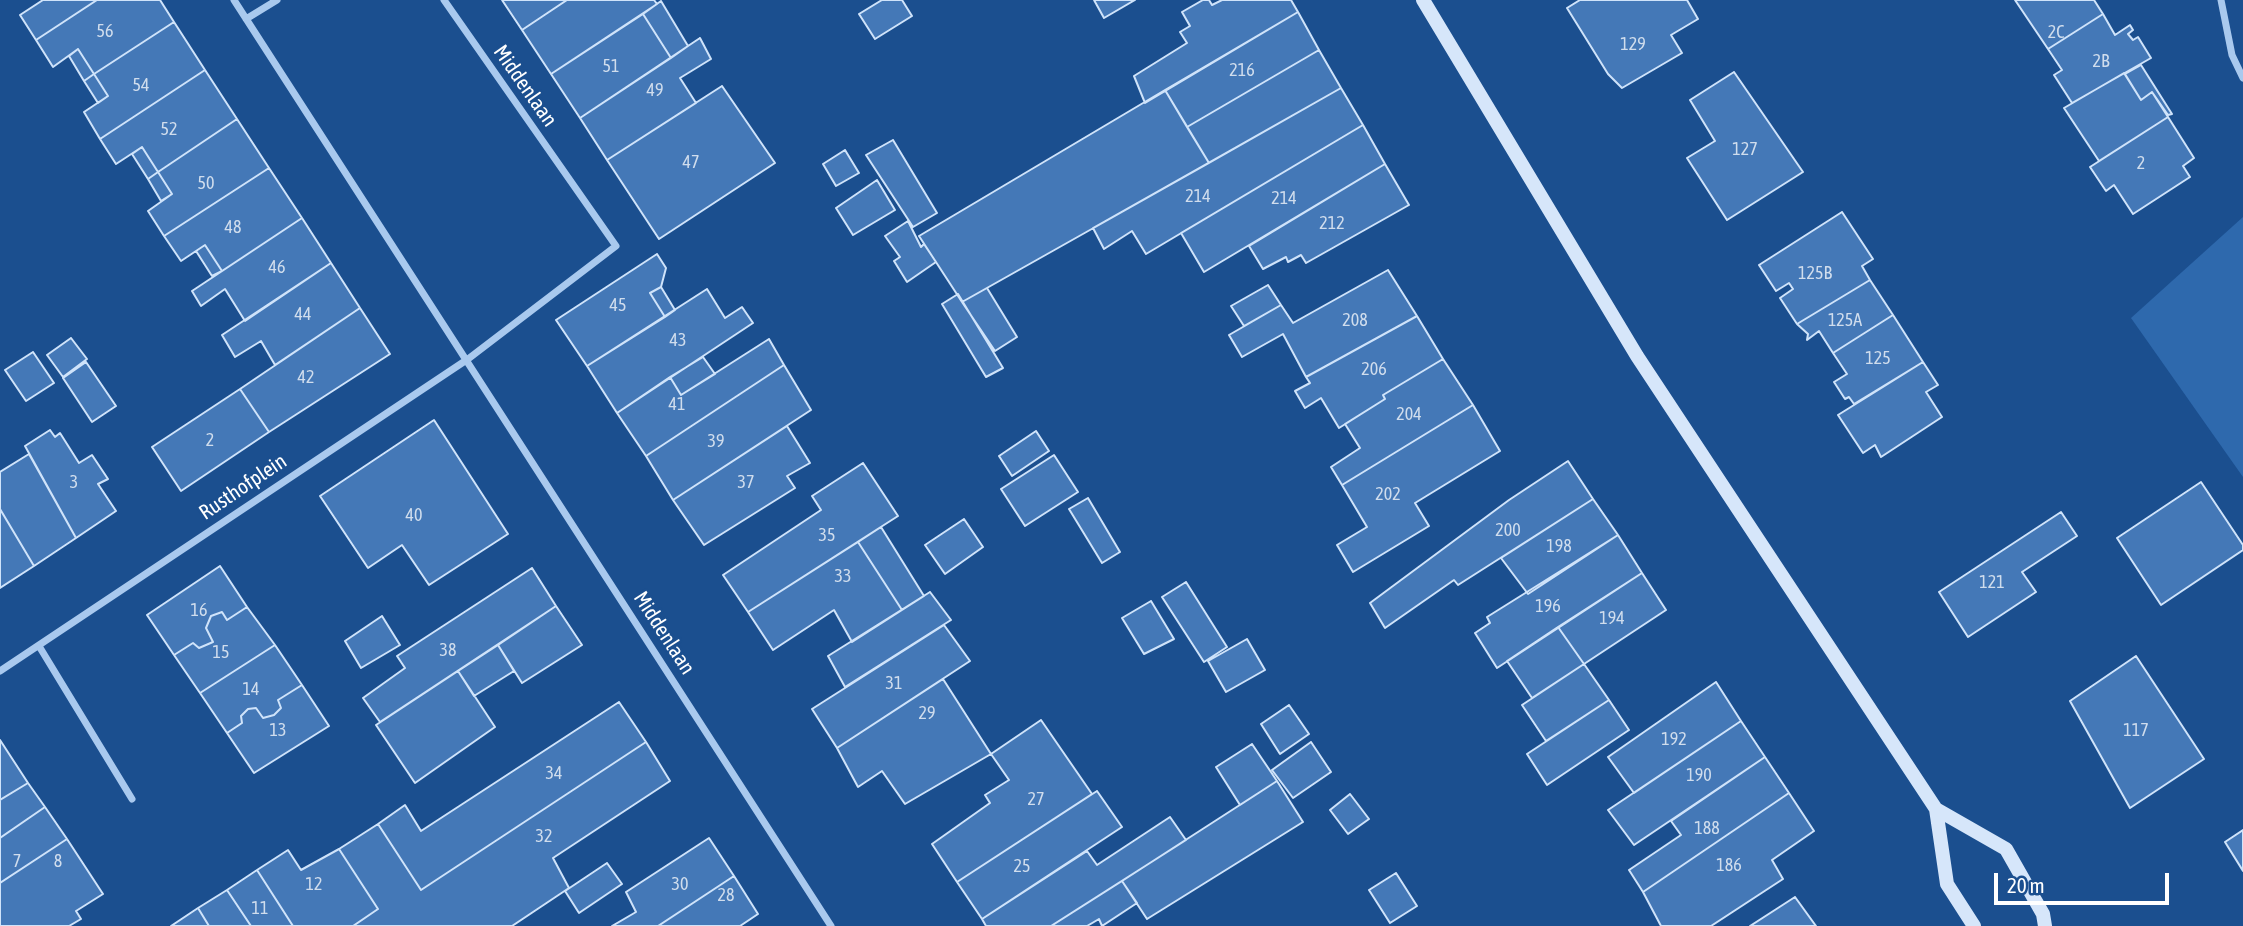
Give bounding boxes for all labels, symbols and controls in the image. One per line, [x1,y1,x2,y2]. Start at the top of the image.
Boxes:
house number: 56 [97,20,113,42]
house number: 2C [2048,21,2064,43]
house number: 129 [1620,33,1646,55]
street label: Middenlaan [488,40,562,132]
house number: 2B [2093,50,2109,72]
house number: 51 [603,55,619,77]
house number: 216 [1229,59,1255,81]
house number: 54 [133,74,149,96]
house number: 49 [647,79,663,101]
house number: 52 [161,118,177,140]
house number: 127 [1732,138,1758,160]
house number: 47 [683,151,699,173]
house number: 2 [2137,152,2145,174]
house number: 50 [198,172,214,194]
house number: 214 [1185,185,1211,207]
house number: 214 [1271,187,1297,209]
house number: 212 [1319,212,1345,234]
house number: 48 [225,216,241,238]
house number: 46 [269,256,285,278]
house number: 125B [1798,262,1832,284]
house number: 45 [610,294,626,316]
house number: 44 [295,303,311,325]
house number: 208 [1342,309,1368,331]
house number: 125A [1828,309,1862,331]
house number: 43 [670,329,686,351]
house number: 125 [1865,347,1891,369]
house number: 206 [1361,358,1387,380]
house number: 42 [298,366,314,388]
house number: 41 [669,393,685,415]
house number: 204 [1396,403,1422,425]
house number: 2 [206,429,214,451]
house number: 39 [708,430,724,452]
street label: Rusthofplein [195,449,291,525]
house number: 3 [70,471,78,493]
house number: 37 [738,471,754,493]
house number: 202 [1375,483,1401,505]
house number: 40 [406,504,422,526]
house number: 200 [1495,519,1521,541]
house number: 35 [819,524,835,546]
house number: 198 [1546,535,1572,557]
house number: 33 [835,565,851,587]
house number: 121 [1979,571,2005,593]
street label: Middenlaan [628,587,700,679]
house number: 196 [1535,595,1561,617]
house number: 16 [191,599,207,621]
house number: 194 [1599,607,1625,629]
house number: 38 [440,639,456,661]
house number: 15 [213,641,229,663]
house number: 31 [886,672,902,694]
house number: 14 [243,678,259,700]
house number: 29 [919,702,935,724]
house number: 13 [270,719,286,741]
house number: 117 [2123,719,2149,741]
house number: 192 [1661,728,1687,750]
house number: 34 [546,762,562,784]
house number: 190 [1686,764,1712,786]
house number: 27 [1028,788,1044,810]
house number: 188 [1694,817,1720,839]
house number: 32 [536,825,552,847]
house number: 7 [13,850,21,872]
house number: 8 [54,850,62,872]
house number: 186 [1716,854,1742,876]
house number: 25 [1014,855,1030,877]
scale bar [1998,860,2173,904]
house number: 12 [306,873,322,895]
house number: 30 [672,873,688,895]
text: 20 m [2007,873,2045,897]
house number: 28 [718,884,734,906]
house number: 11 [252,897,268,919]

